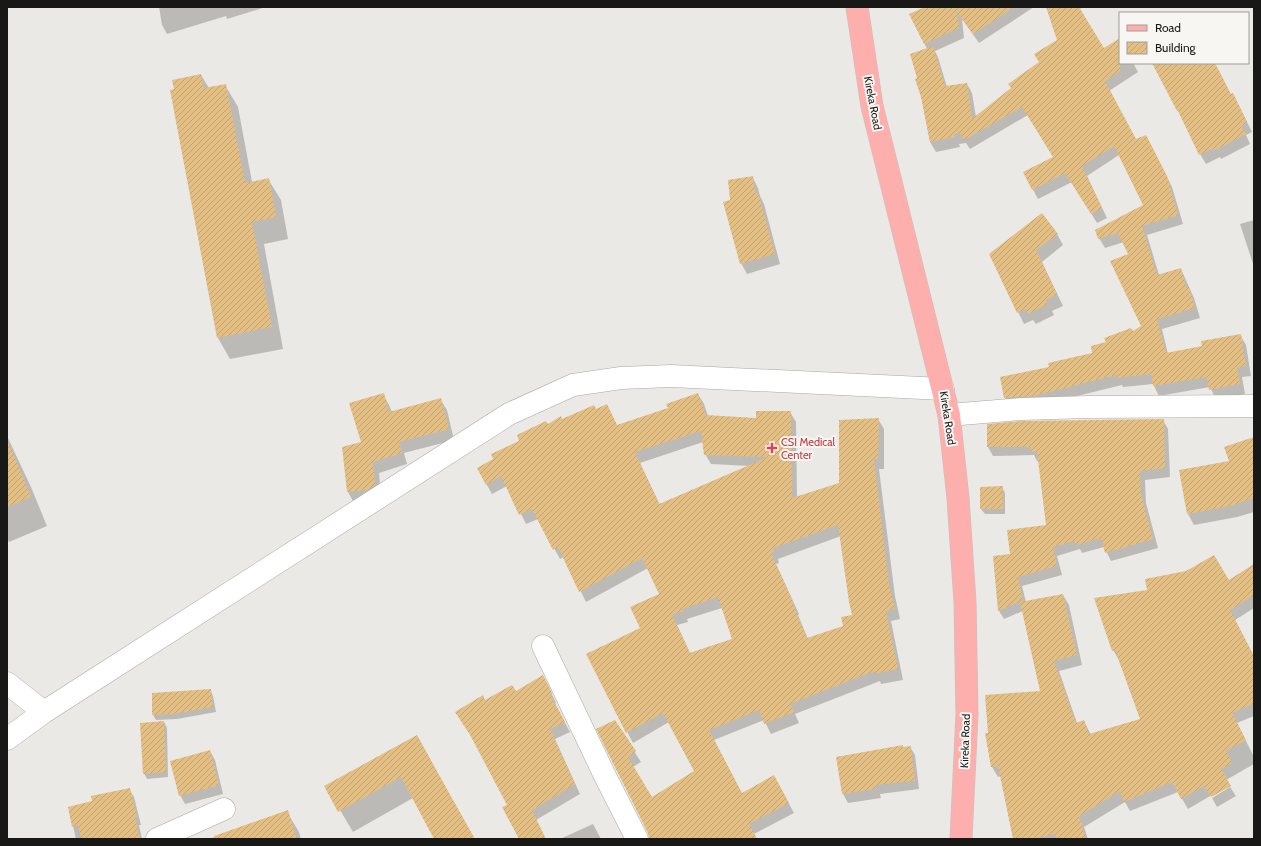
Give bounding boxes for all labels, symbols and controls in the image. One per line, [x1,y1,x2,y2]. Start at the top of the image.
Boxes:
legend [1119,12,1249,64]
text: Road [1155,20,1181,35]
text: Building [1155,40,1197,55]
street label: Kireka Road [861,75,885,131]
street label: Kireka Road [937,390,959,446]
place label: CSI Medical Center [781,435,836,462]
marker: CSI Medical Center [766,442,778,454]
street label: Kireka Road [957,714,973,768]

